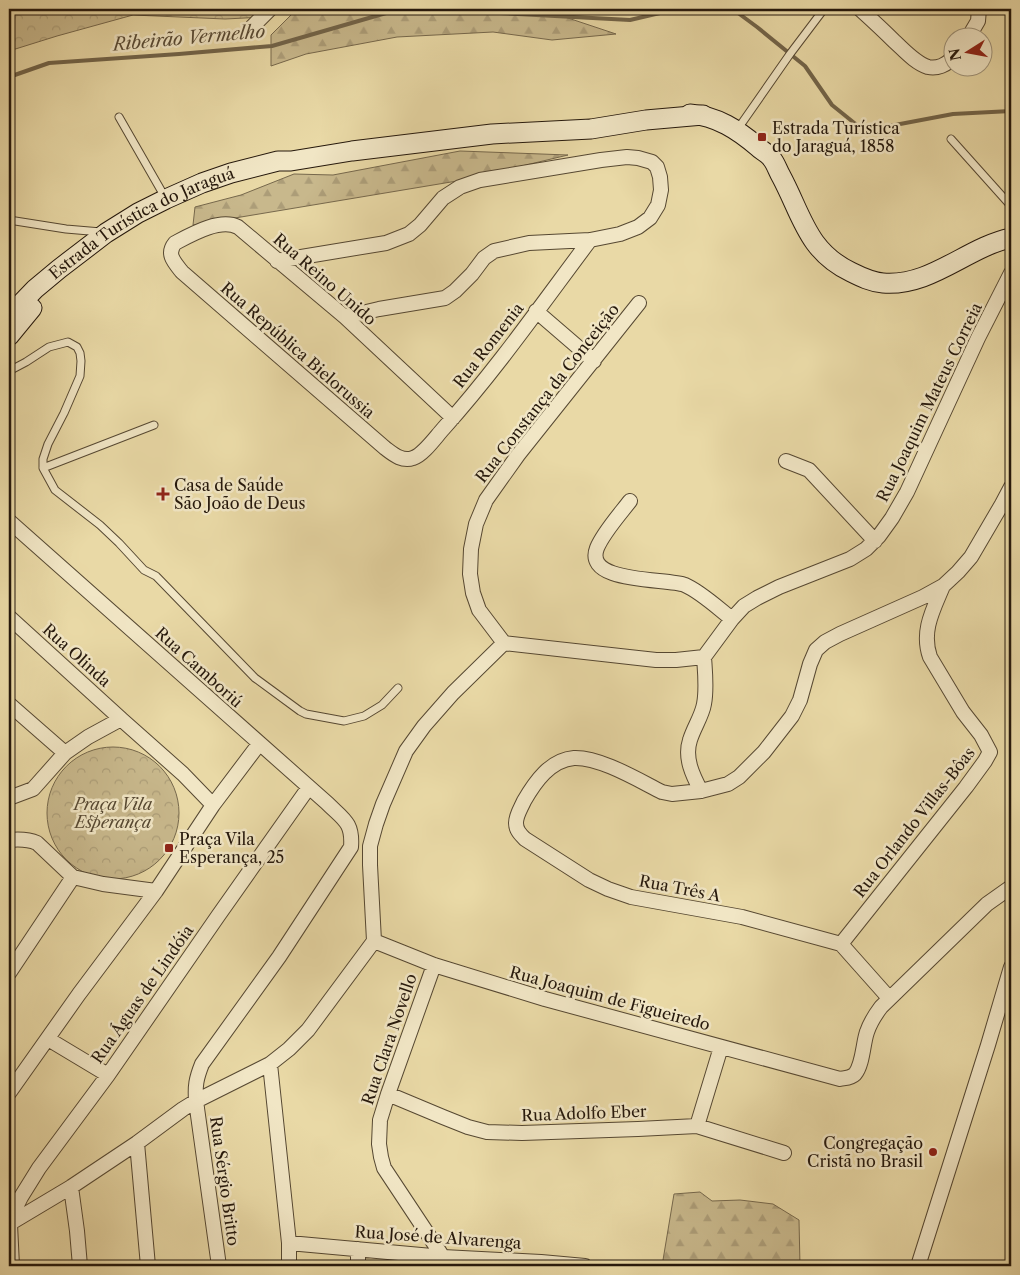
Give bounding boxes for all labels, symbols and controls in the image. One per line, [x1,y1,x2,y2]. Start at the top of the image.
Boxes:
water label: Ribeirão Vermelho [110,20,266,56]
north arrow [942,28,992,78]
text: N [945,47,965,62]
place label: Estrada Turística do Jaraguá, 1858 [772,118,900,156]
marker: Estrada Turística do Jaraguá, 1858 [756,131,768,143]
street label: Estrada Turística do Jaraguá [45,162,237,283]
street label: Rua Reino Unido [269,229,381,329]
street label: Rua República Bielorussia [217,278,380,423]
street label: Rua Romenia [449,298,528,392]
street label: Rua Constança da Conceição [471,299,623,487]
street label: Rua Joaquim Mateus Correia [872,299,986,505]
place label: Casa de Saúde São João de Deus [174,475,306,513]
marker: Casa de Saúde São João de Deus [156,487,170,501]
street label: Rua Olinda [39,619,116,691]
street label: Rua Camboriú [151,623,247,712]
street label: Rua Orlando Villas-Bôas [849,743,979,901]
park label: Praça Vila Esperança [72,794,153,832]
place label: Praça Vila Esperança, 25 [179,829,284,867]
marker: Praça Vila Esperança, 25 [163,842,175,854]
street label: Rua Três A [638,870,724,906]
street label: Rua Águas de Lindóia [87,920,198,1067]
street label: Rua Joaquim de Figueiredo [508,962,713,1034]
street label: Rua Clara Novello [357,971,421,1107]
street label: Rua Adolfo Eber [521,1101,647,1125]
street label: Rua Sérgio Britto [206,1115,244,1247]
place label: Congregação Cristã no Brasil [807,1133,923,1171]
marker: Congregação Cristã no Brasil [927,1146,939,1158]
street label: Rua José de Alvarenga [354,1221,523,1253]

